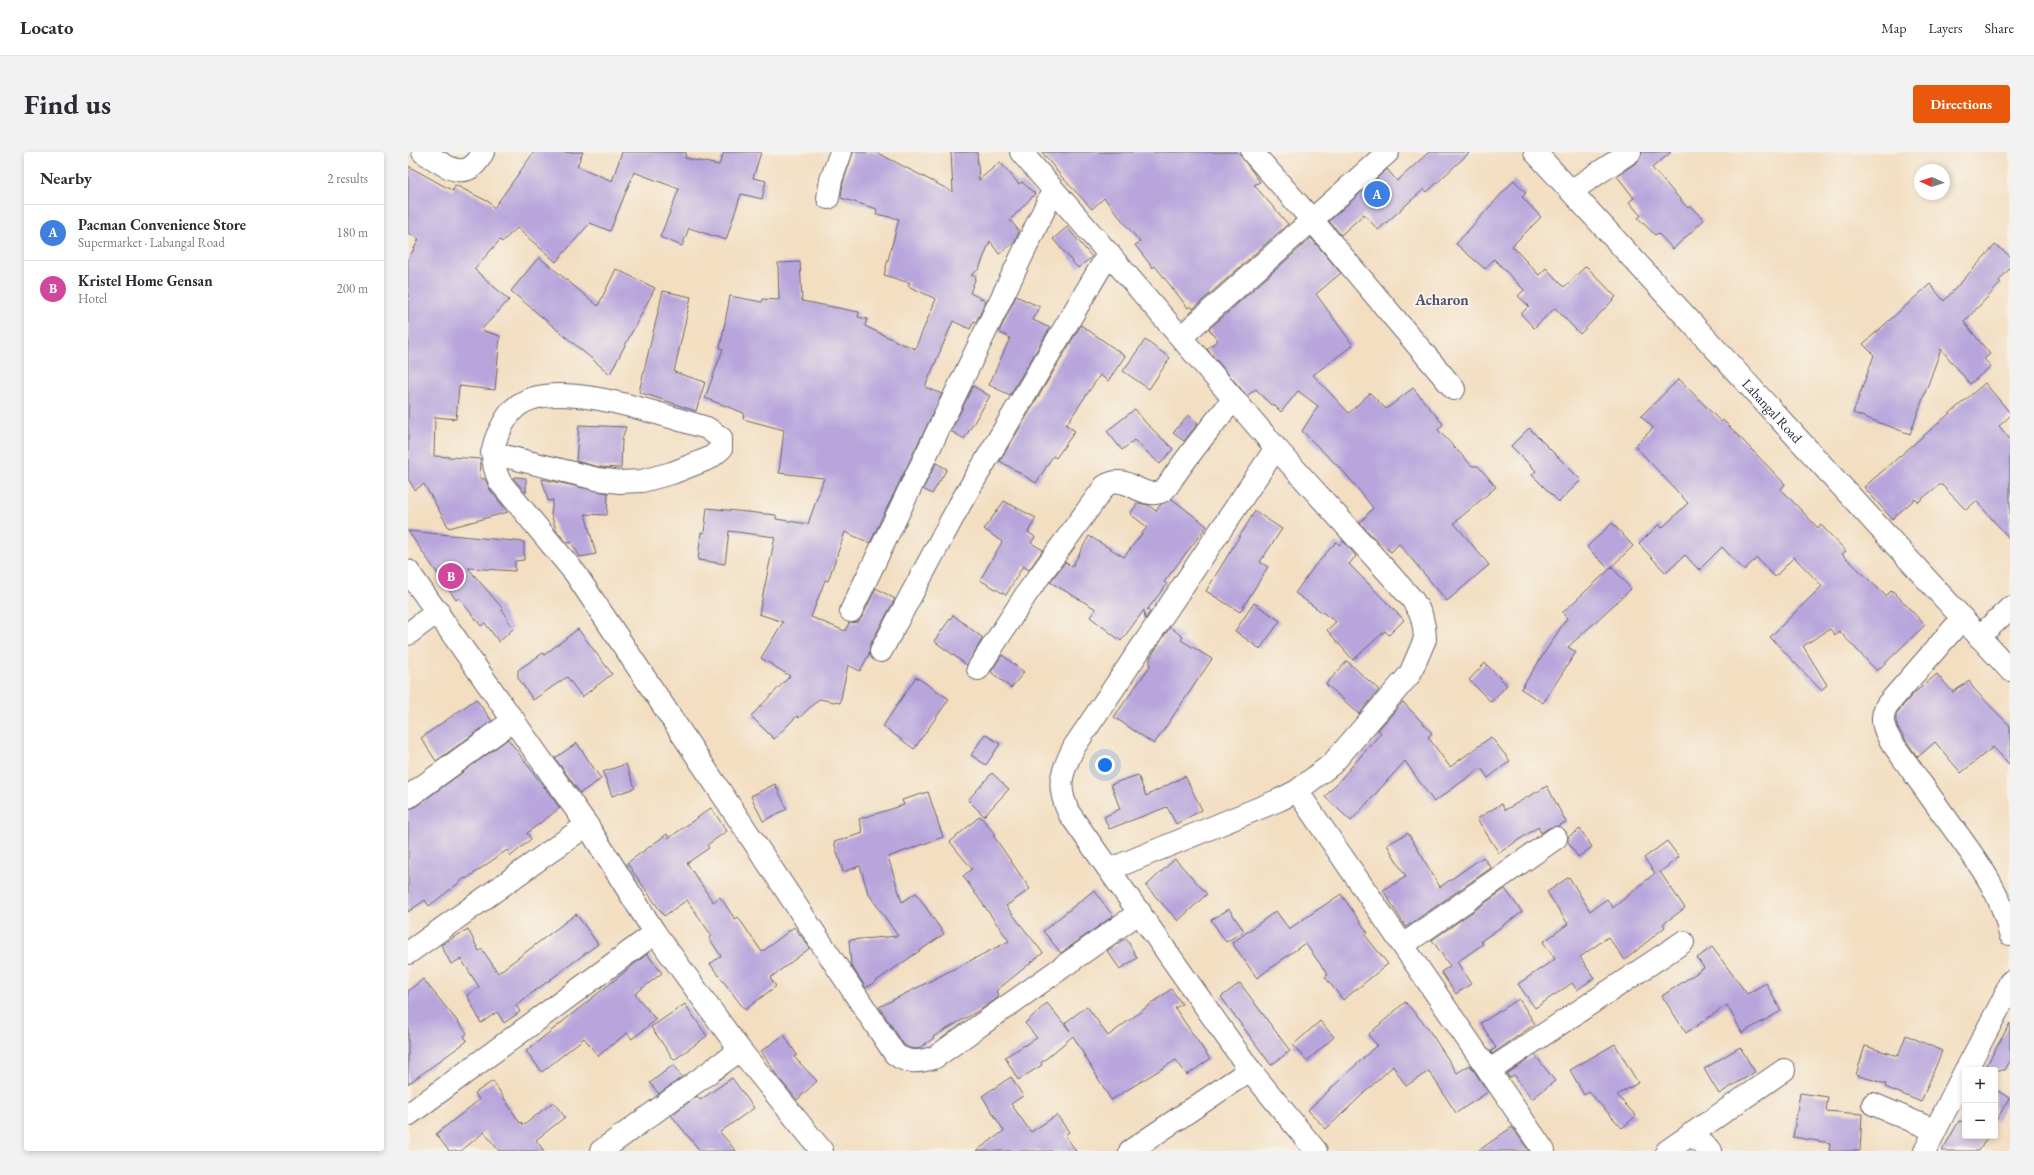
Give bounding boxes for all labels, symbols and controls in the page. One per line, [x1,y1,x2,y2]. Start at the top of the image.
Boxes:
text: Locato [20,15,74,40]
text: Map [1881,19,1906,37]
text: Layers [1928,19,1963,37]
text: Share [1985,19,2014,37]
button: Directions [1913,85,2010,123]
text: Find us [24,86,111,122]
north arrow [1914,164,1950,200]
text: Nearby [40,167,92,189]
text: 2 results [327,170,368,187]
pin: A [1364,179,1390,209]
text: Pacman Convenience Store [78,215,246,234]
text: A [48,224,58,241]
text: 180 m [337,224,368,241]
text: Supermarket · Labangal Road [78,234,225,251]
text: Kristel Home Gensan [78,271,213,290]
text: B [49,280,57,297]
text: 200 m [337,280,368,297]
text: Hotel [78,290,107,307]
district label: Acharon [1414,290,1469,309]
street label: Labangal Road [1738,375,1807,447]
pin: B [438,561,464,591]
your location [1095,755,1115,775]
map controls [1962,1067,1998,1139]
button: + [1962,1067,1998,1103]
button: − [1962,1103,1998,1139]

